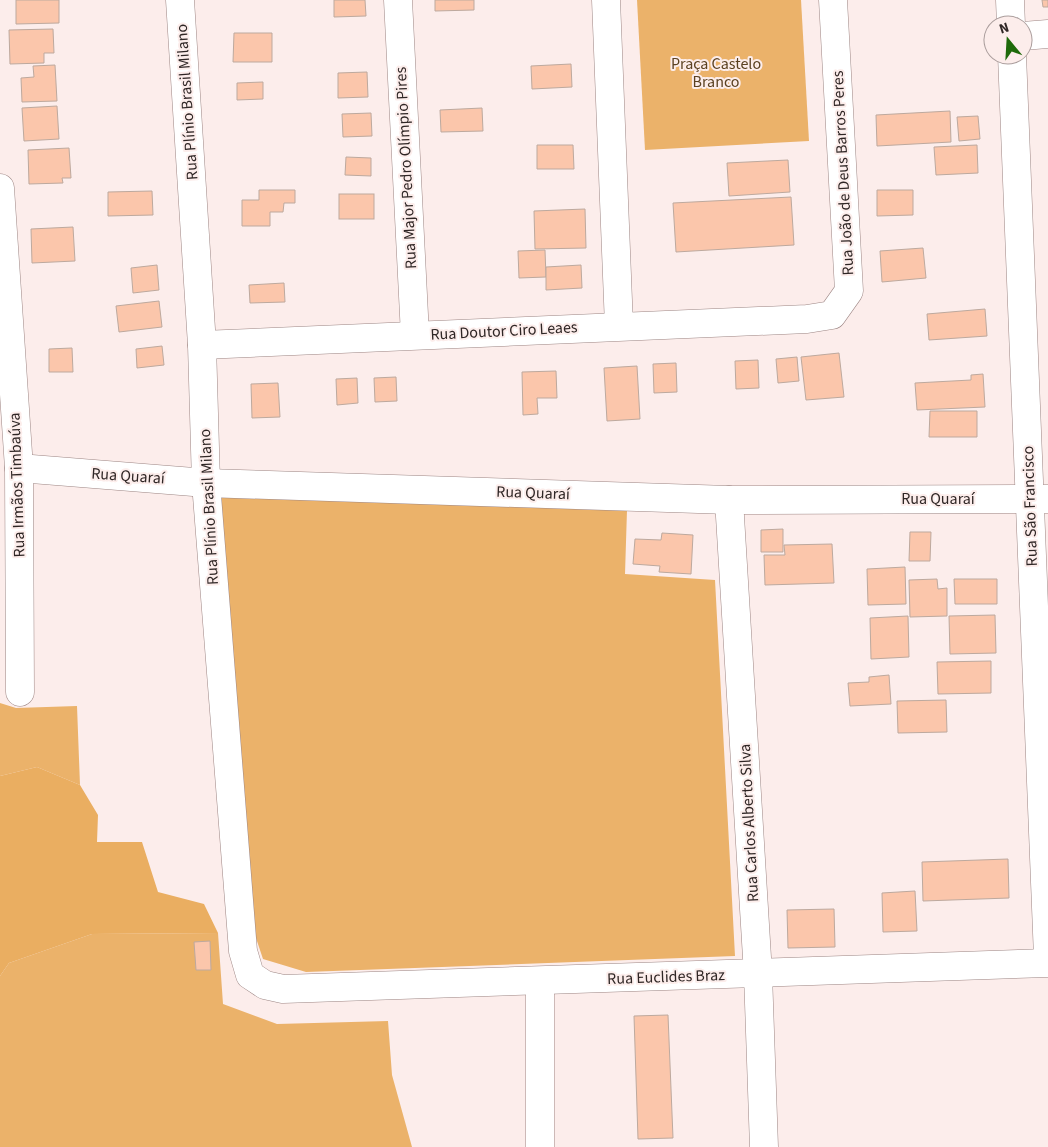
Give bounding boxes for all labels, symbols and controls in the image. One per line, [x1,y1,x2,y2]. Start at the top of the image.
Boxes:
north arrow [983,15,1033,65]
text: N [997,18,1012,40]
street label: Rua Plínio Brasil Milano [171,23,203,181]
park label: Praça Castelo Branco [671,53,761,93]
street label: Rua Major Pedro Olímpio Pires [390,66,422,270]
street label: Rua João de Deus Barros Peres [827,70,859,276]
street label: Rua Doutor Ciro Leaes [430,316,578,346]
street label: Rua Irmãos Timbaúva [3,412,31,558]
street label: Rua Plínio Brasil Milano [194,428,224,586]
street label: Rua São Francisco [1017,445,1043,567]
street label: Rua Quaraí [91,462,167,490]
street label: Rua Quaraí [496,481,571,505]
street label: Rua Quaraí [901,488,976,510]
street label: Rua Carlos Alberto Silva [734,743,764,903]
street label: Rua Euclides Braz [607,964,725,990]

